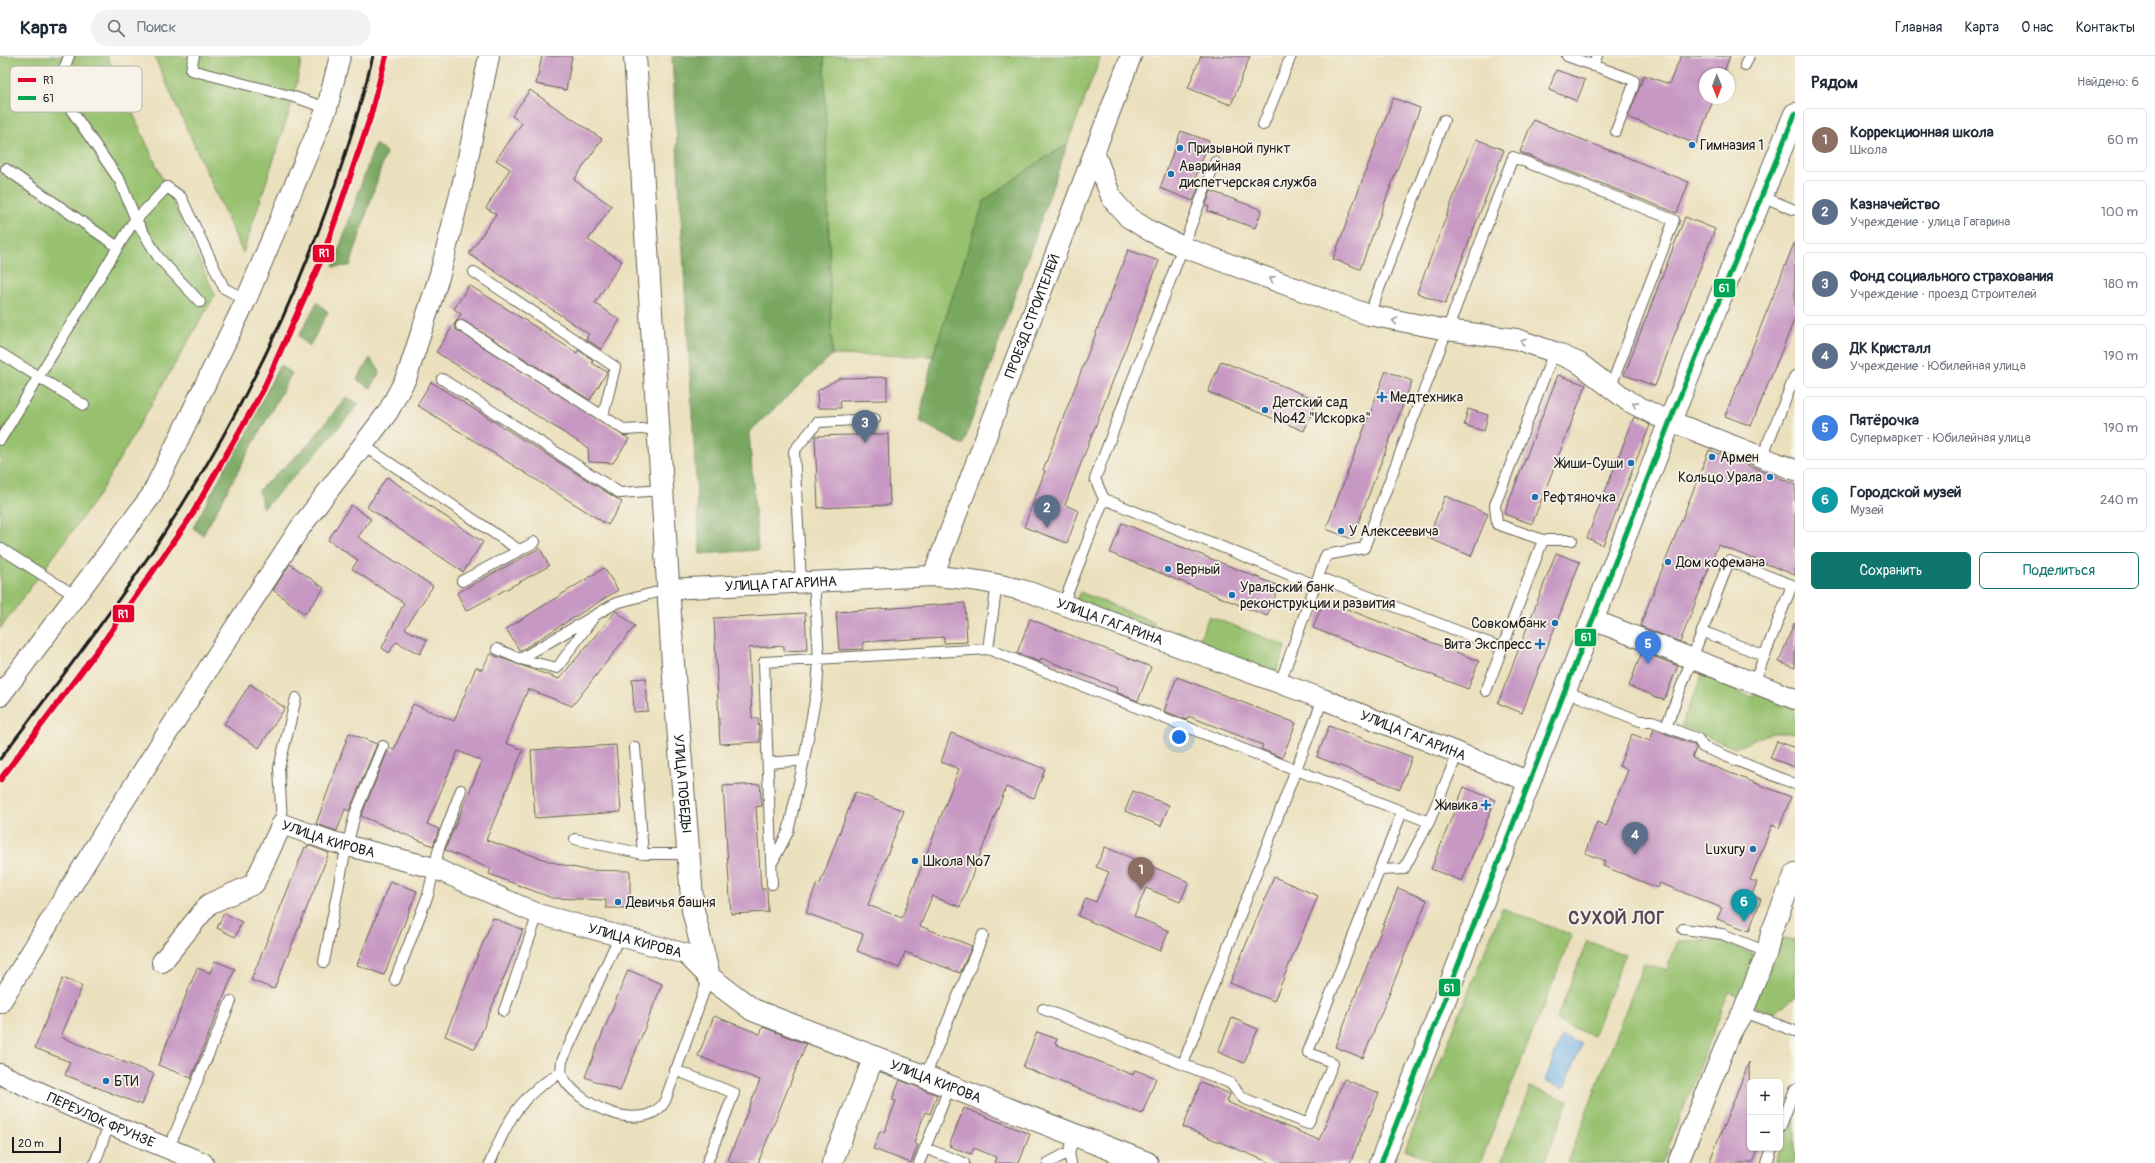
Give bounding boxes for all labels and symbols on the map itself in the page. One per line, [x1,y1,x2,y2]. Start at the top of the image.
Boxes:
legend [10,66,142,112]
north arrow [1699,68,1735,104]
text: R1 [43,74,54,87]
text: 61 [43,92,54,105]
place label: Гимназия 1 [1700,137,1764,154]
place label: Призывной пункт [1188,140,1290,157]
marker: Гимназия 1 [1687,140,1697,150]
marker: Призывной пункт [1175,143,1185,153]
place label: Аварийная диспетчерская служба [1179,158,1317,191]
marker: Аварийная диспетчерская служба [1166,169,1176,179]
line badge: R1 [312,244,335,263]
text: R1 [319,247,329,260]
street label: ПРОЕЗД СТРОИТЕЛЕЙ [1001,252,1063,381]
one-way arrow [1268,276,1275,284]
line badge: 61 [1713,278,1736,298]
text: 61 [1719,282,1729,295]
one-way arrow [1392,317,1398,325]
one-way arrow [1520,338,1527,347]
place label: Медтехника [1390,389,1463,406]
marker: Медтехника [1377,392,1387,402]
place label: Детский сад №42 "Искорка" [1272,394,1371,427]
one-way arrow [1632,402,1639,409]
marker: Детский сад №42 "Искорка" [1260,405,1270,415]
pin: 3 [852,410,878,443]
place label: Армен [1720,449,1759,466]
marker: Армен [1707,452,1717,462]
place label: Жиши-Суши [1554,455,1623,472]
marker: Жиши-Суши [1626,458,1636,468]
place label: Кольцо Урала [1678,469,1762,486]
marker: Кольцо Урала [1765,472,1775,482]
place label: Рефтяночка [1543,489,1616,506]
marker: Рефтяночка [1530,492,1540,502]
pin: 2 [1034,495,1060,528]
place label: У Алексеевича [1349,523,1439,540]
marker: У Алексеевича [1336,526,1346,536]
place label: Дом кофемана [1675,554,1765,571]
marker: Дом кофемана [1663,557,1673,567]
place label: Верный [1176,561,1220,578]
marker: Верный [1163,564,1173,574]
street label: УЛИЦА ГАГАРИНА [724,572,837,595]
place label: Уральский банк реконструкции и развития [1240,579,1395,612]
marker: Уральский банк реконструкции и развития [1227,590,1237,600]
street label: УЛИЦА ГАГАРИНА [1054,594,1166,649]
line badge: R1 [112,604,135,623]
text: R1 [118,608,128,621]
place label: Совкомбанк [1471,615,1547,632]
marker: Совкомбанк [1550,618,1560,628]
line badge: 61 [1574,628,1597,647]
text: 61 [1581,631,1591,644]
pin: 5 [1635,631,1661,664]
place label: Вита Экспресс [1444,636,1532,653]
marker: Вита Экспресс [1535,639,1545,649]
street label: УЛИЦА ГАГАРИНА [1358,706,1469,764]
your location [1169,727,1189,747]
street label: УЛИЦА ПОБЕДЫ [670,733,695,833]
place label: Живика [1435,797,1478,814]
marker: Живика [1481,800,1491,810]
street label: УЛИЦА КИРОВА [280,816,377,861]
pin: 4 [1622,822,1648,855]
place label: Luxury [1705,841,1745,858]
marker: Luxury [1748,844,1758,854]
place label: Школа №7 [923,853,991,870]
marker: Школа №7 [910,856,920,866]
pin: 1 [1128,857,1154,890]
pin: 6 [1731,889,1757,922]
place label: Девичья башня [625,894,716,911]
marker: Девичья башня [613,897,623,907]
district label: СУХОЙ ЛОГ [1568,907,1666,930]
street label: УЛИЦА КИРОВА [586,919,684,961]
line badge: 61 [1438,978,1461,997]
text: 61 [1444,982,1454,995]
street label: УЛИЦА КИРОВА [888,1056,984,1106]
place label: БТИ [114,1073,139,1090]
marker: БТИ [101,1076,111,1086]
street label: ПЕРЕУЛОК ФРУНЗЕ [45,1088,158,1151]
scale bar [12,1135,61,1154]

